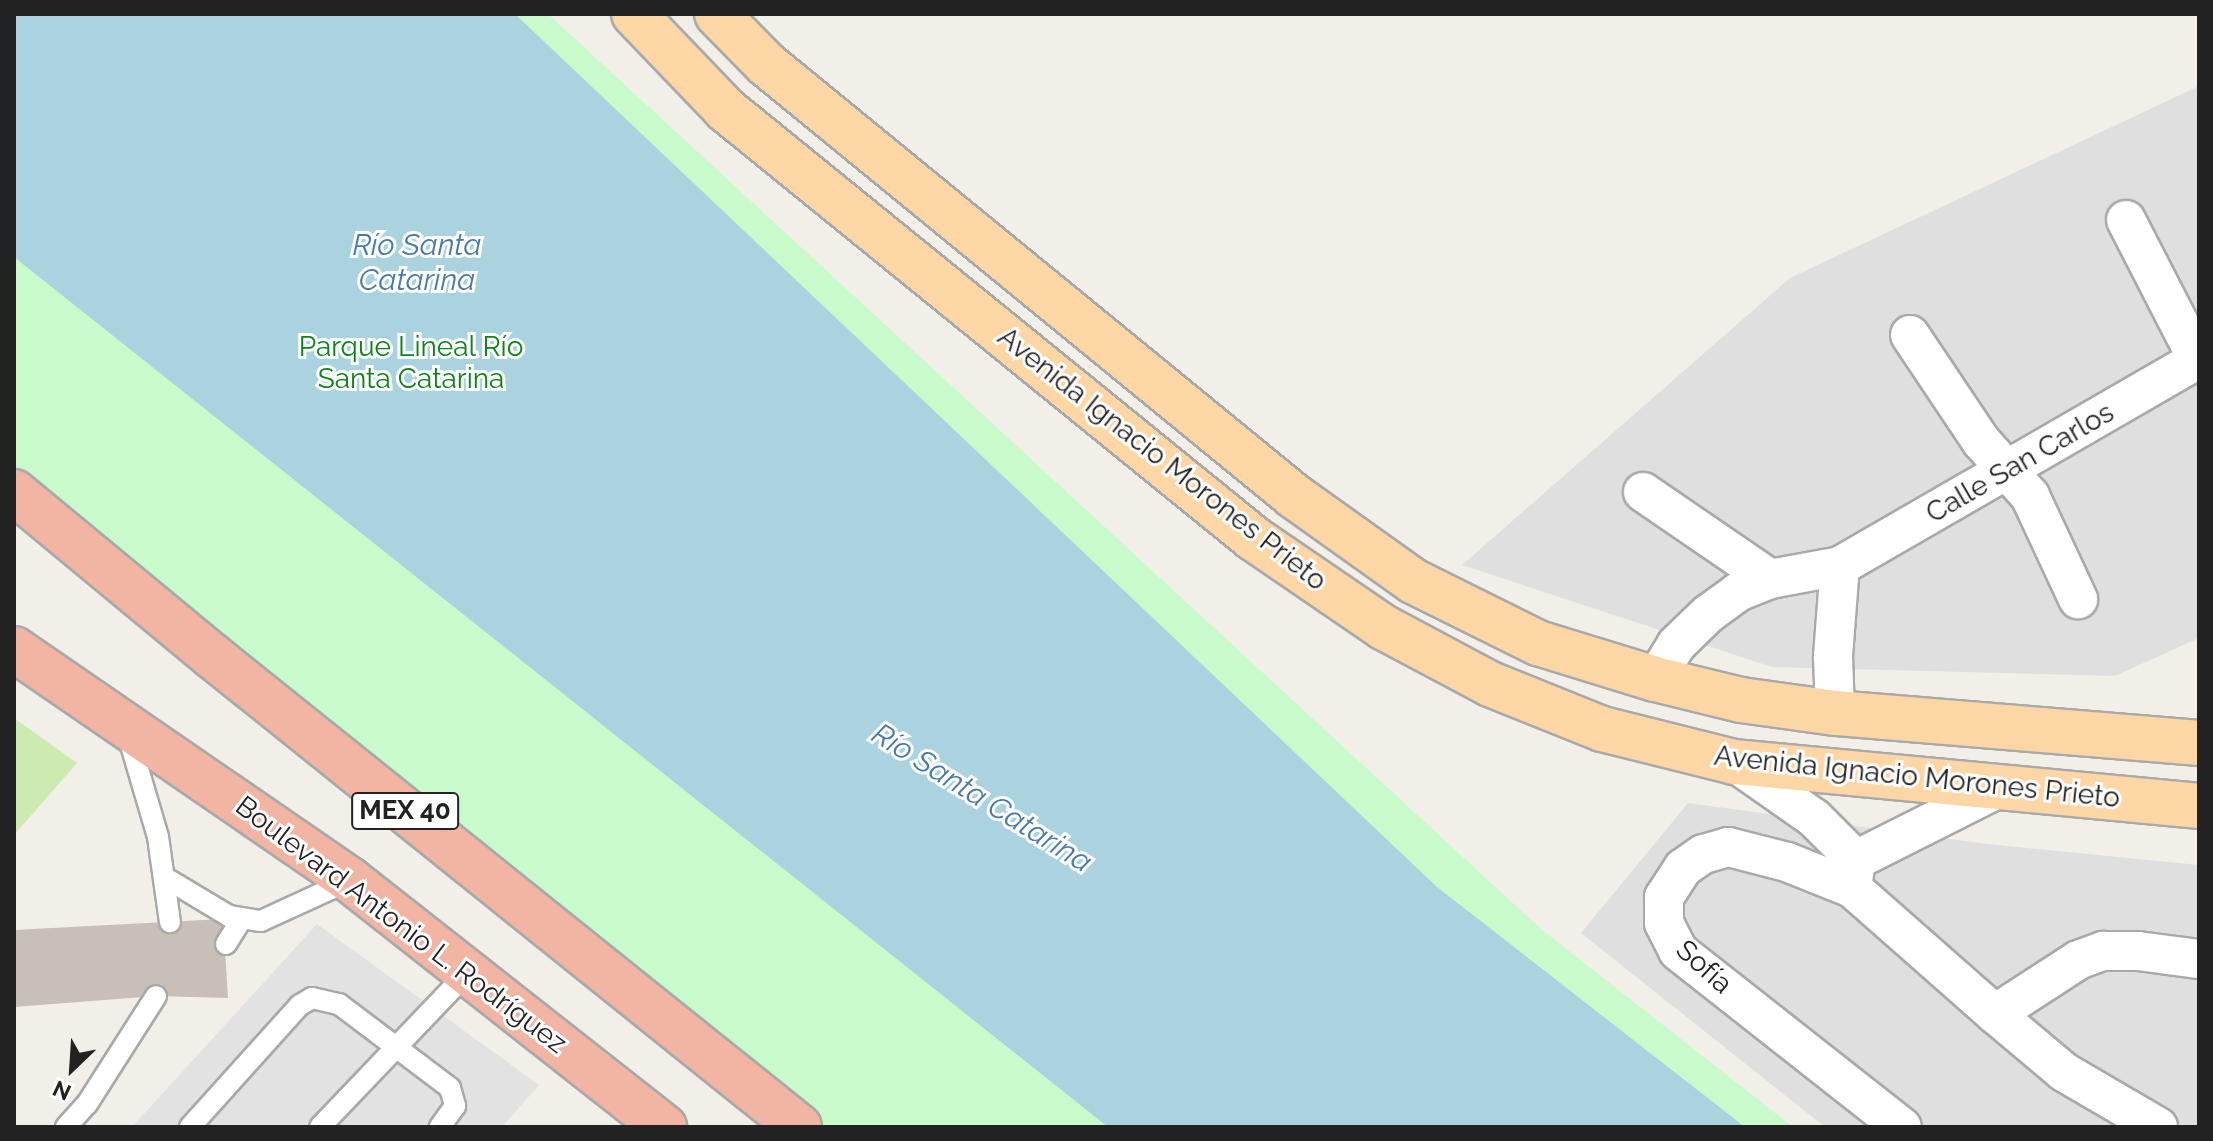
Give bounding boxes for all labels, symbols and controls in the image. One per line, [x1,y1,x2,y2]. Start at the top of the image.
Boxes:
water label: Río Santa Catarina [352,227,482,298]
street label: Avenida Ignacio Morones Prieto [991,320,1333,598]
park label: Parque Lineal Río Santa Catarina [298,330,524,396]
street label: Calle San Carlos [1920,396,2120,530]
water label: Río Santa Catarina [865,716,1099,880]
street label: Avenida Ignacio Morones Prieto [1712,739,2122,815]
street label: Boulevard Antonio L. Rodríguez [228,789,574,1061]
road number: MEX 40 [351,789,459,833]
street label: Sofía [1669,933,1739,1001]
north arrow [32,1029,112,1109]
text: N [49,1075,75,1106]

